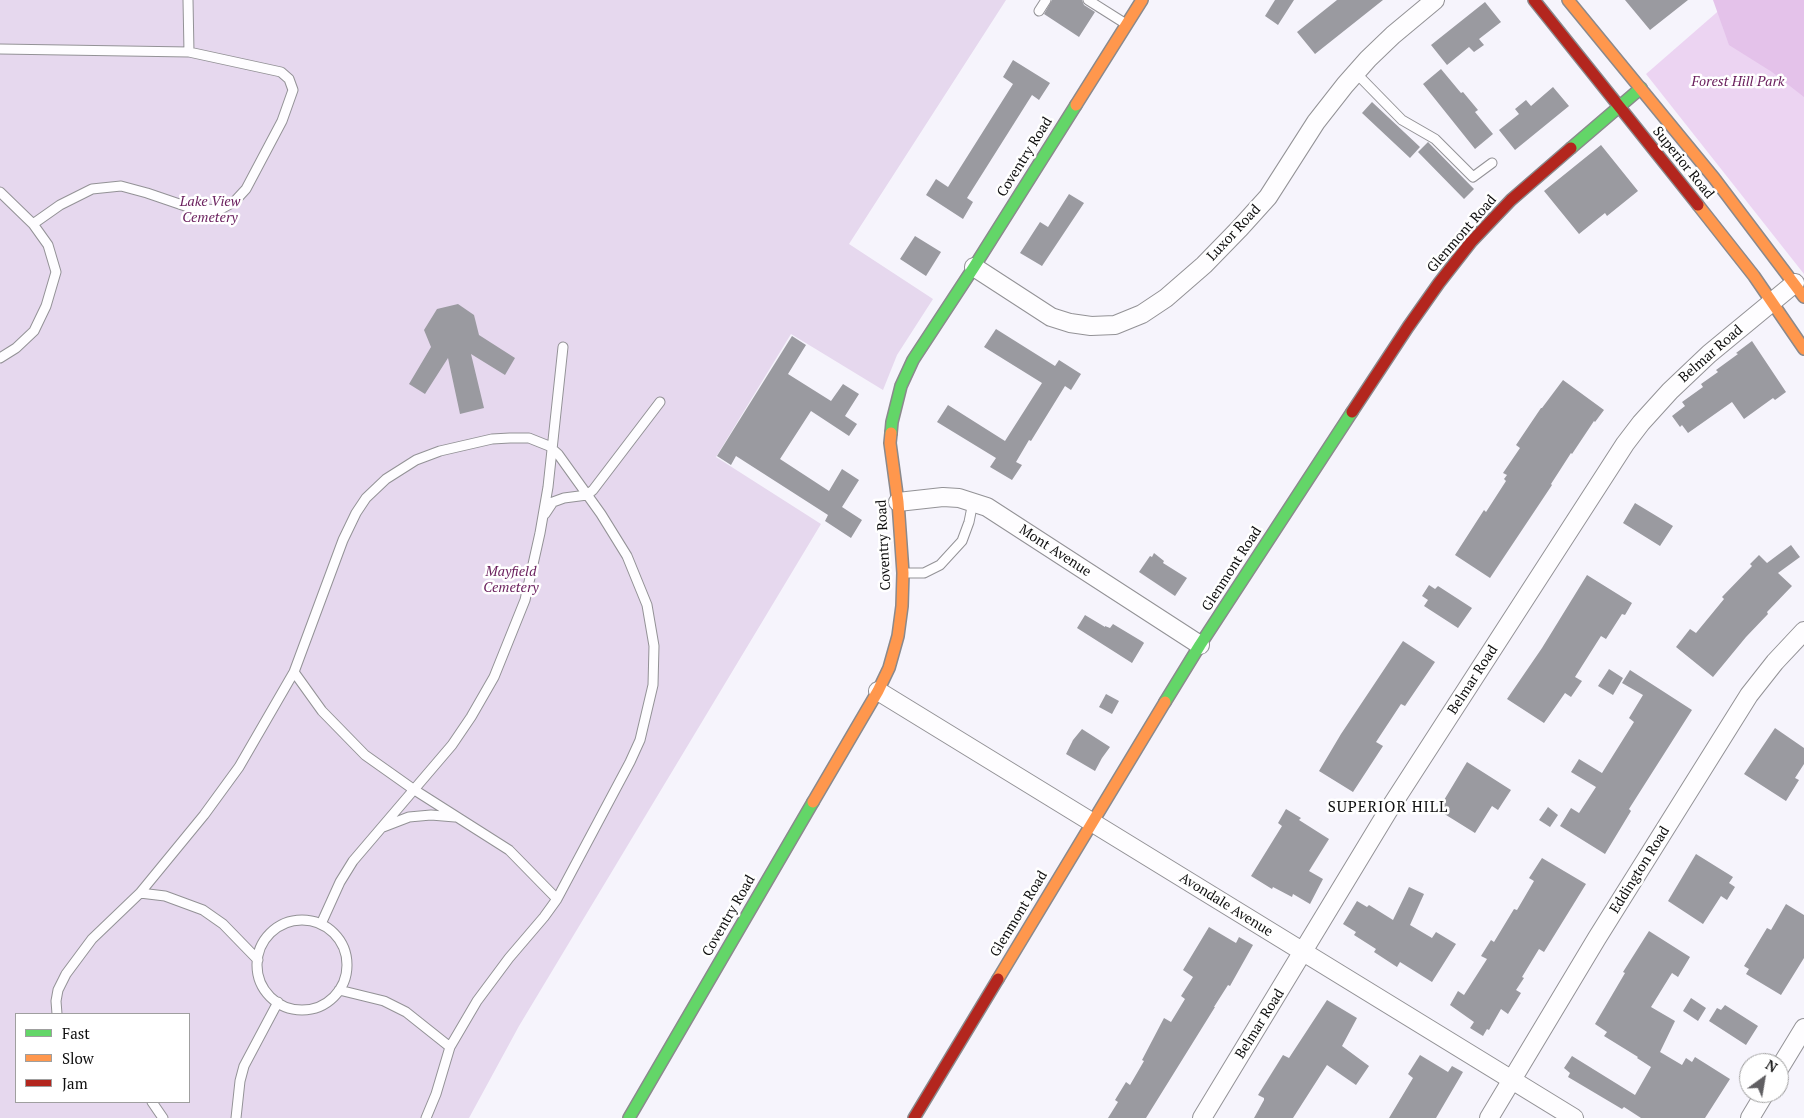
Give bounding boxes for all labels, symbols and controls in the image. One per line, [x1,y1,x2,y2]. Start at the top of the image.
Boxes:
park label: Forest Hill Park [1691,74,1785,90]
street label: Coventry Road [994,114,1056,200]
street label: Superior Road [1649,124,1717,202]
street label: Glenmont Road [1424,192,1500,276]
park label: Lake View Cemetery [180,194,240,226]
street label: Luxor Road [1204,201,1264,265]
street label: Belmar Road [1676,322,1746,386]
street label: Coventry Road [873,499,895,591]
street label: Mont Avenue [1016,521,1094,581]
street label: Glenmont Road [1198,524,1266,614]
park label: Mayfield Cemetery [483,564,539,596]
street label: Belmar Road [1444,642,1502,718]
district label: SUPERIOR HILL [1326,799,1450,817]
street label: Eddington Road [1607,823,1673,917]
street label: Glenmont Road [987,868,1051,960]
street label: Avondale Avenue [1176,870,1276,940]
street label: Coventry Road [699,872,759,960]
street label: Belmar Road [1232,986,1288,1062]
legend [15,1013,190,1103]
text: Fast [62,1023,90,1043]
text: Slow [62,1048,94,1068]
north arrow [1739,1053,1789,1103]
text: N [1762,1055,1781,1077]
text: Jam [62,1073,88,1093]

